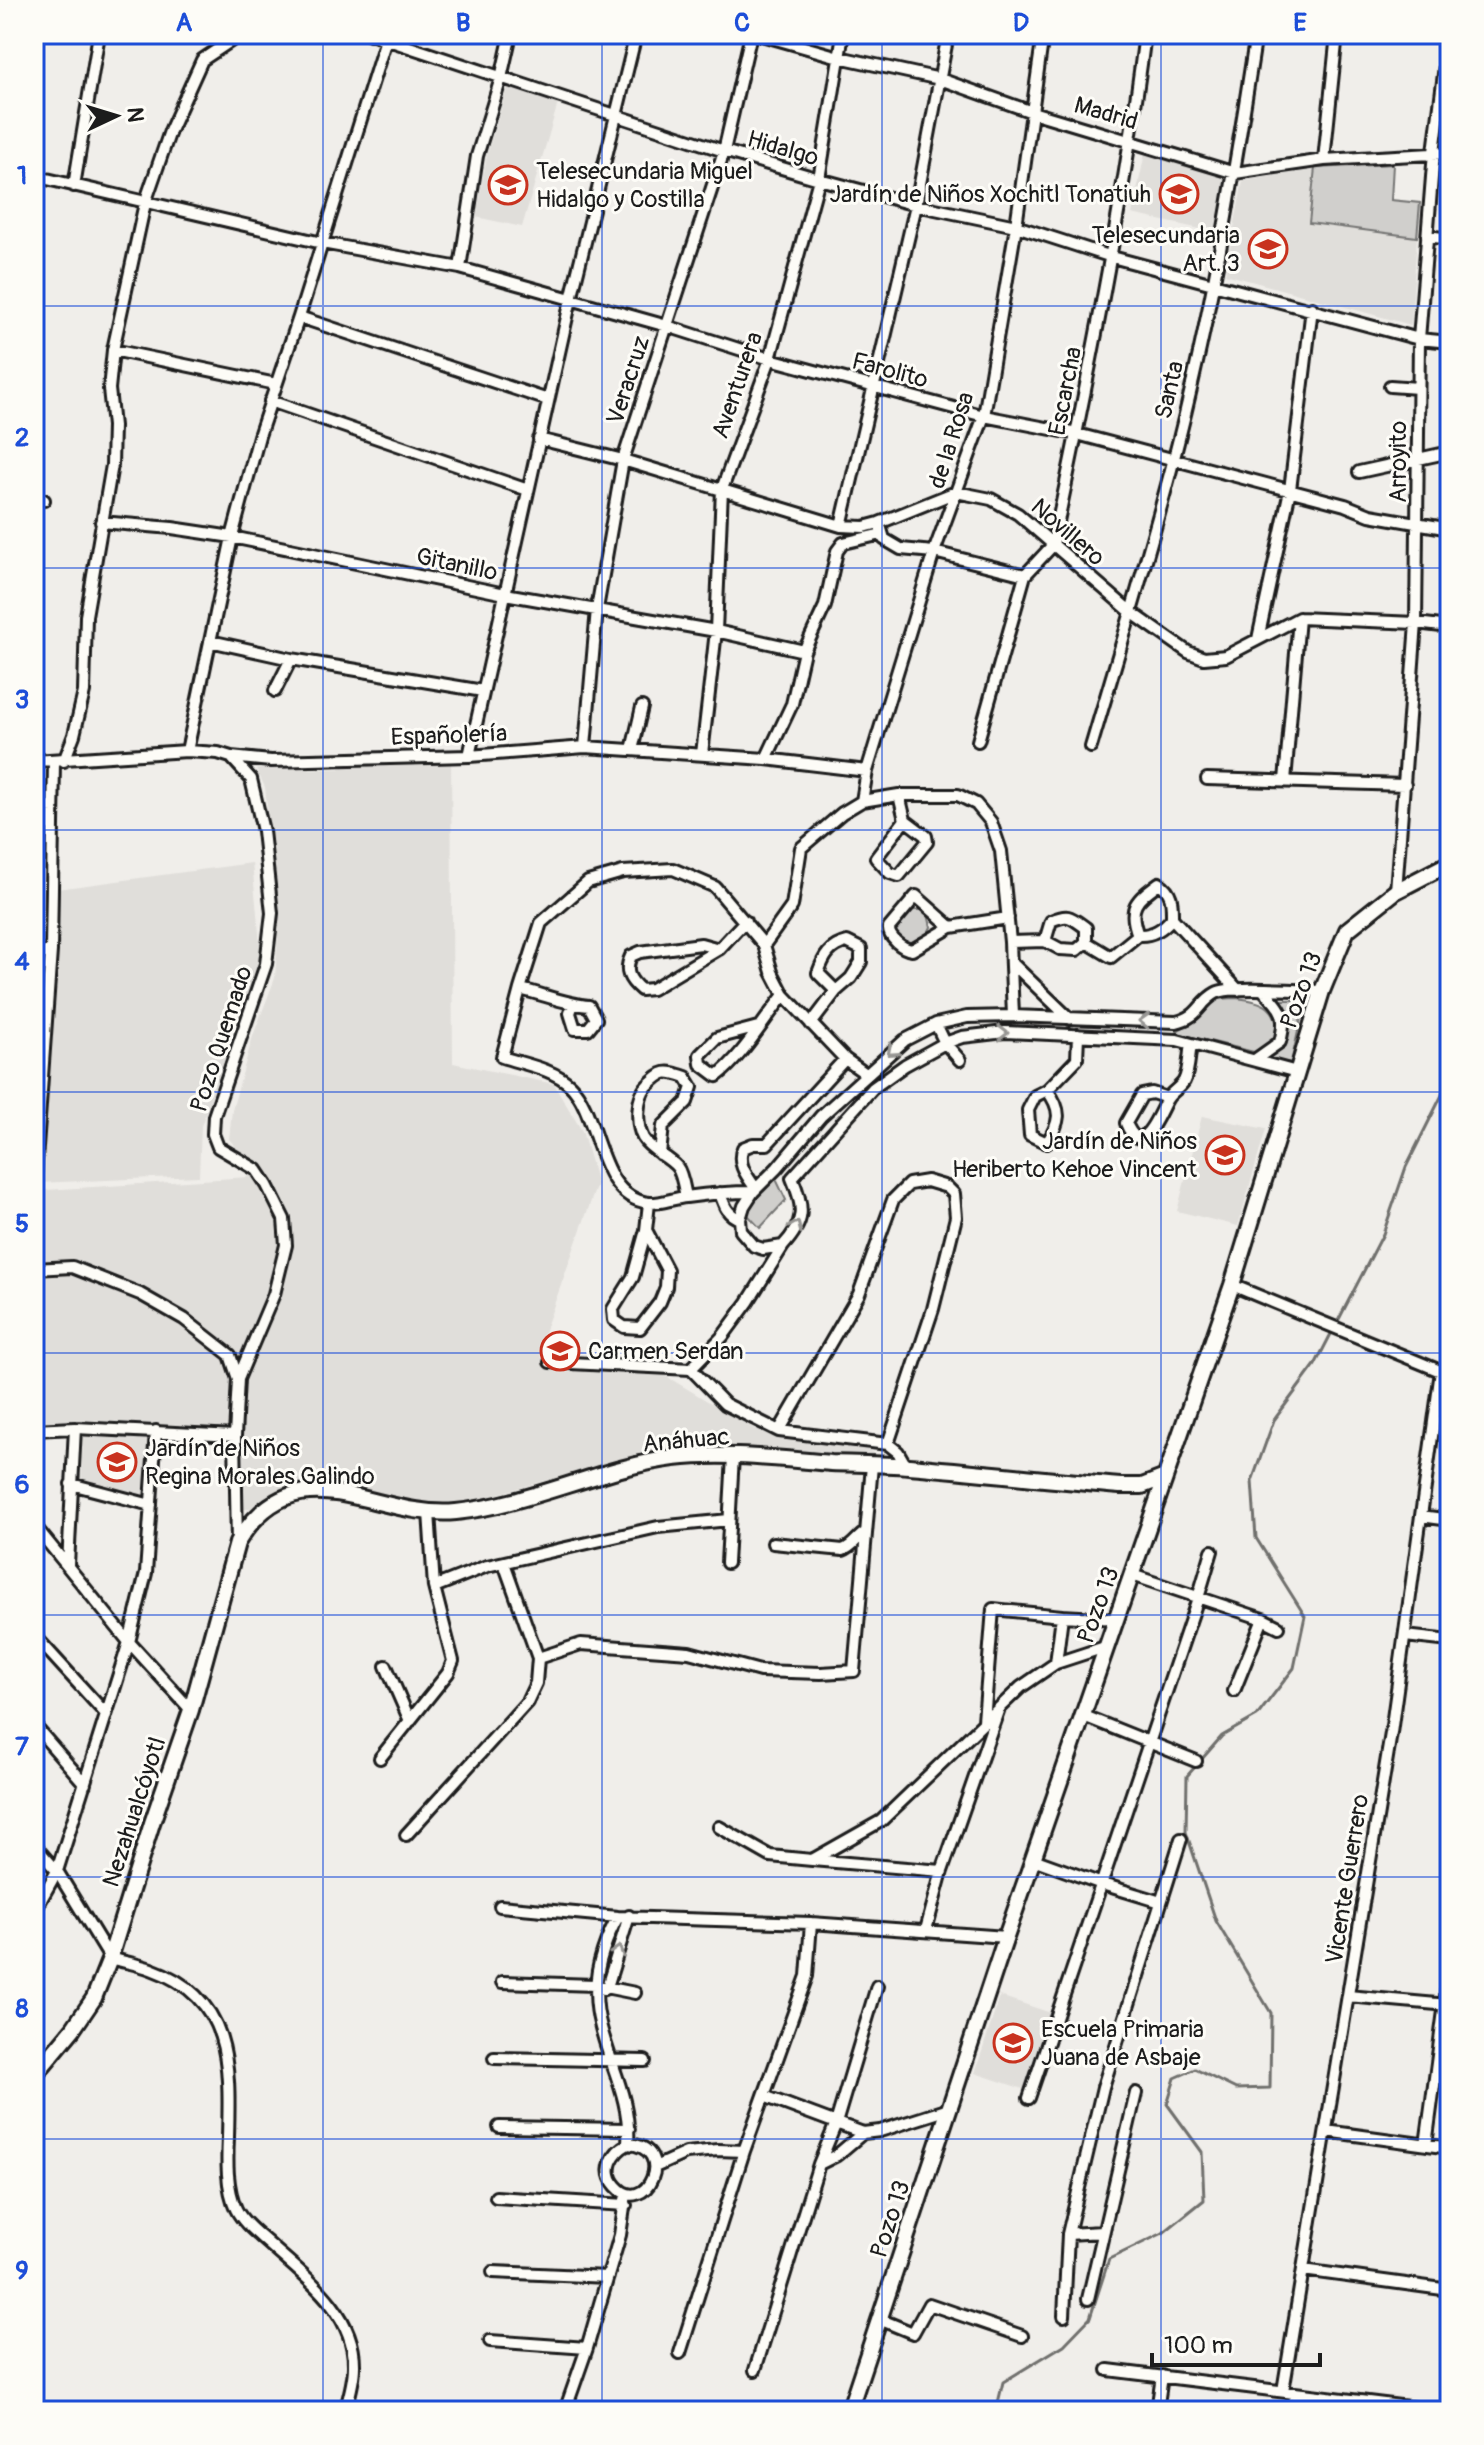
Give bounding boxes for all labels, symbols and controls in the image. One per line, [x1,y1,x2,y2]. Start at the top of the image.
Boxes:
text: A [176,7,193,39]
text: B [456,7,470,39]
text: C [734,7,750,39]
text: D [1013,7,1029,39]
text: E [1293,7,1307,39]
north arrow [76,76,156,156]
street label: Madrid [1071,91,1141,136]
text: N [120,106,149,123]
street label: Hidalgo [744,124,822,173]
place label: Telesecundaria Miguel Hidalgo y Costilla [536,157,753,214]
text: 1 [17,160,27,192]
school or university icon: Telesecundaria Miguel Hidalgo y Costilla [487,164,529,206]
school or university icon: Jardín de Niños Xochitl Tonatiuh [1158,173,1200,215]
place label: Jardín de Niños Xochitl Tonatiuh [830,180,1151,209]
place label: Telesecundaria Art. 3 [1091,221,1240,278]
school or university icon: Telesecundaria Art. 3 [1247,228,1289,270]
street label: Aventurera [706,328,769,442]
street label: Veracruz [601,332,656,428]
street label: Escarcha [1043,344,1088,438]
street label: Farolito [849,346,931,395]
street label: Santa [1149,358,1190,422]
street label: de la Rosa [922,388,981,492]
street label: Arroyito [1384,421,1413,503]
text: 2 [15,422,29,454]
street label: Novillero [1025,492,1111,572]
street label: Gitanillo [414,542,500,587]
text: 3 [15,684,29,716]
street label: Españolería [390,719,508,752]
text: 4 [14,946,30,978]
street label: Pozo 13 [1274,948,1329,1032]
street label: Pozo Quemado [184,962,259,1116]
one-way arrow [1137,1013,1150,1030]
one-way arrow [997,1024,1010,1041]
one-way arrow [887,1041,902,1055]
place label: Jardín de Niños Heriberto Kehoe Vincent [952,1127,1197,1184]
school or university icon: Jardín de Niños Heriberto Kehoe Vincent [1204,1134,1246,1176]
text: 5 [15,1208,29,1240]
one-way arrow [786,1219,803,1233]
school or university icon: Carmen Serdan [539,1330,581,1372]
place label: Carmen Serdan [588,1337,744,1366]
street label: Anáhuac [641,1422,731,1459]
place label: Jardín de Niños Regina Morales Galindo [145,1434,375,1491]
school or university icon: Jardín de Niños Regina Morales Galindo [96,1441,138,1483]
text: 6 [14,1469,30,1501]
street label: Pozo 13 [1071,1563,1126,1647]
text: 7 [15,1731,29,1763]
street label: Nezahualcóyotl [97,1734,172,1891]
street label: Vicente Guerrero [1320,1792,1375,1966]
one-way arrow [609,1945,625,1959]
text: 8 [15,1993,29,2025]
place label: Escuela Primaria Juana de Asbaje [1041,2015,1204,2072]
school or university icon: Escuela Primaria Juana de Asbaje [992,2022,1034,2064]
street label: Pozo 13 [864,2177,917,2261]
text: 9 [15,2255,29,2287]
scale bar [1152,2317,1320,2367]
text: 100 m [1164,2331,1233,2360]

